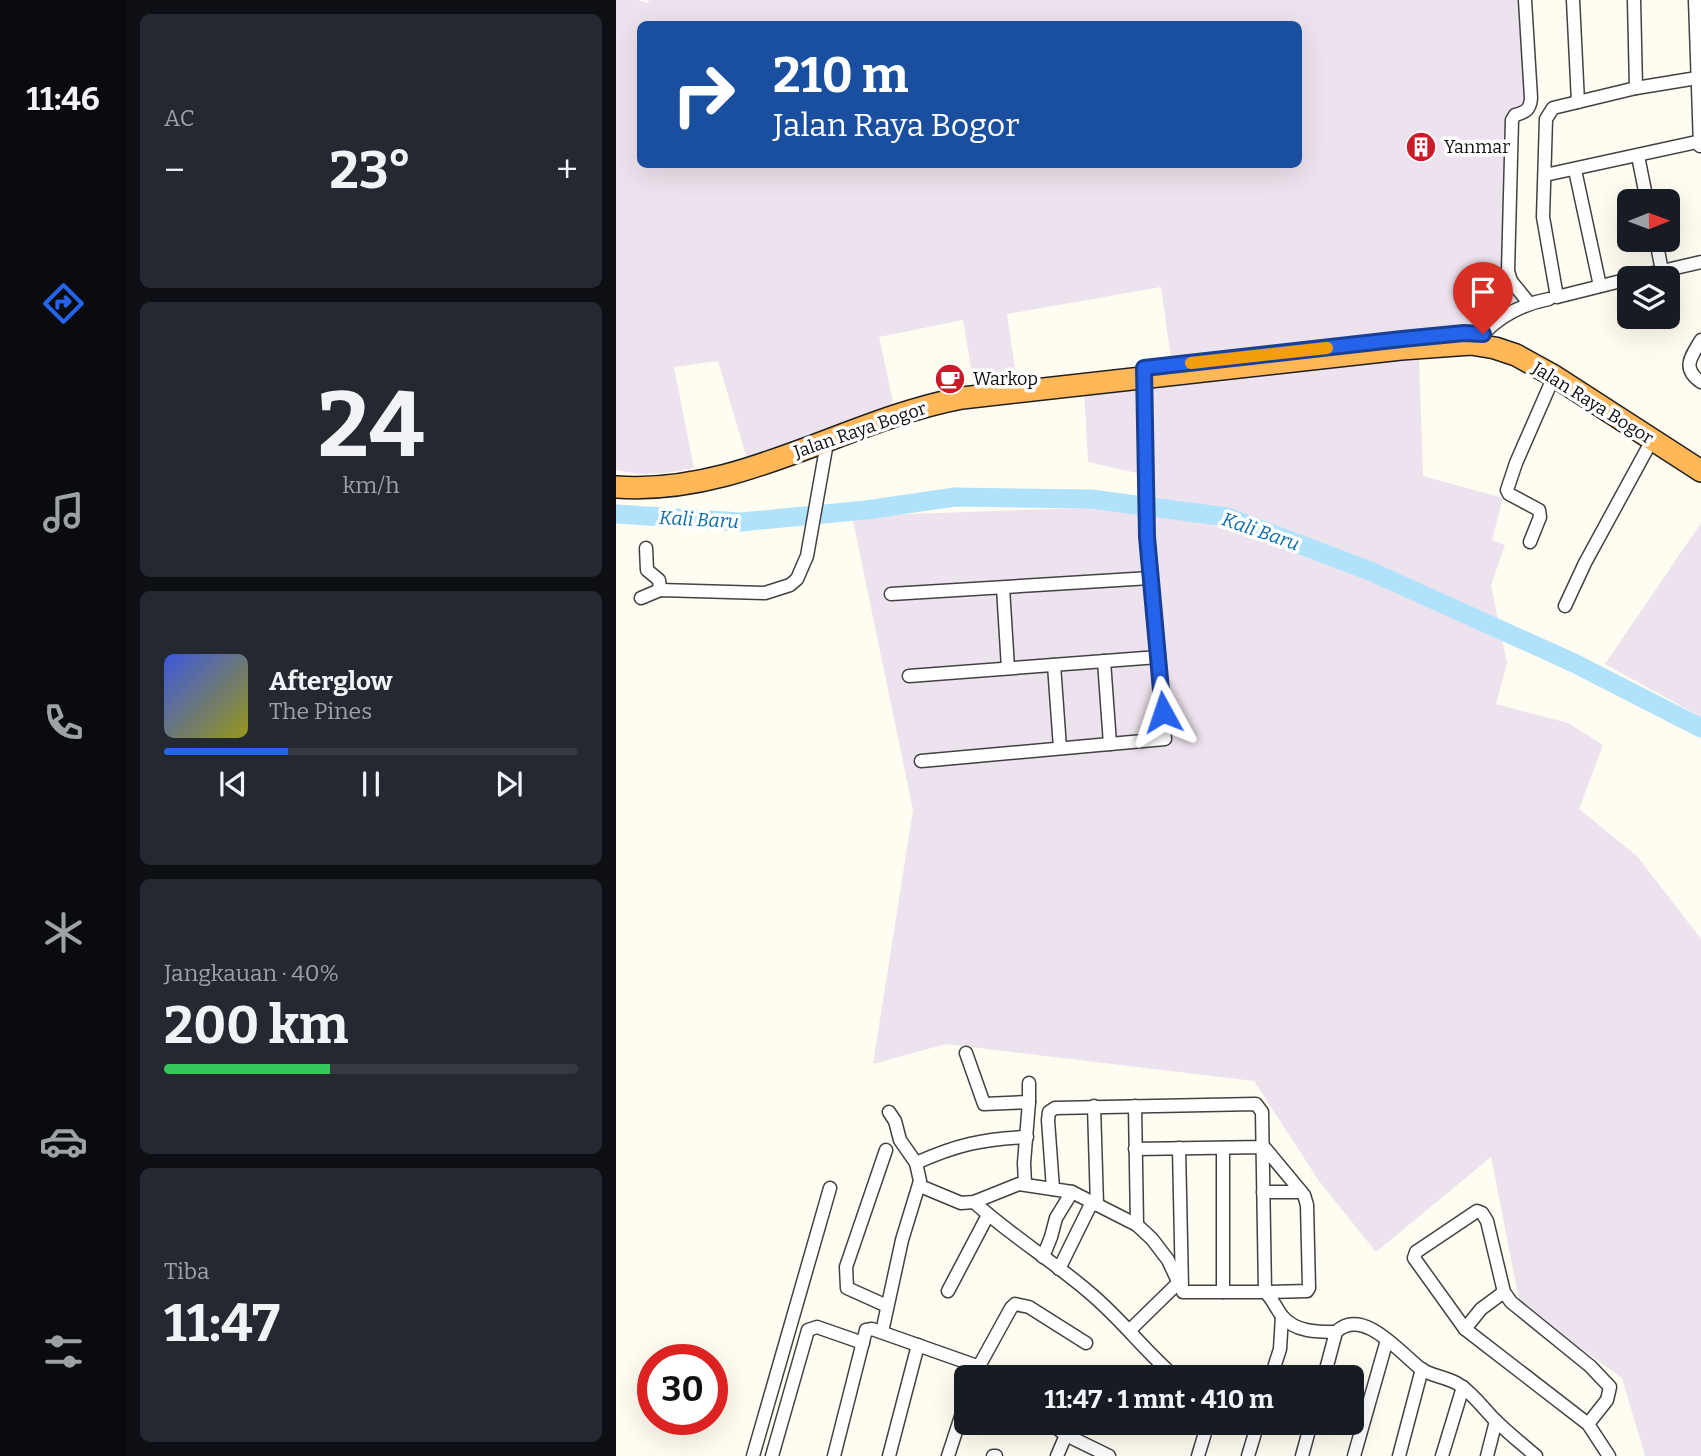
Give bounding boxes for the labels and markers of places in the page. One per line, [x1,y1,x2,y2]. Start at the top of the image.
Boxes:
building icon: Yanmar [1404,130,1438,164]
place label: Yanmar [1444,136,1510,158]
pin [1453,262,1513,334]
cafe icon: Warkop [933,362,967,396]
place label: Warkop [973,368,1038,390]

